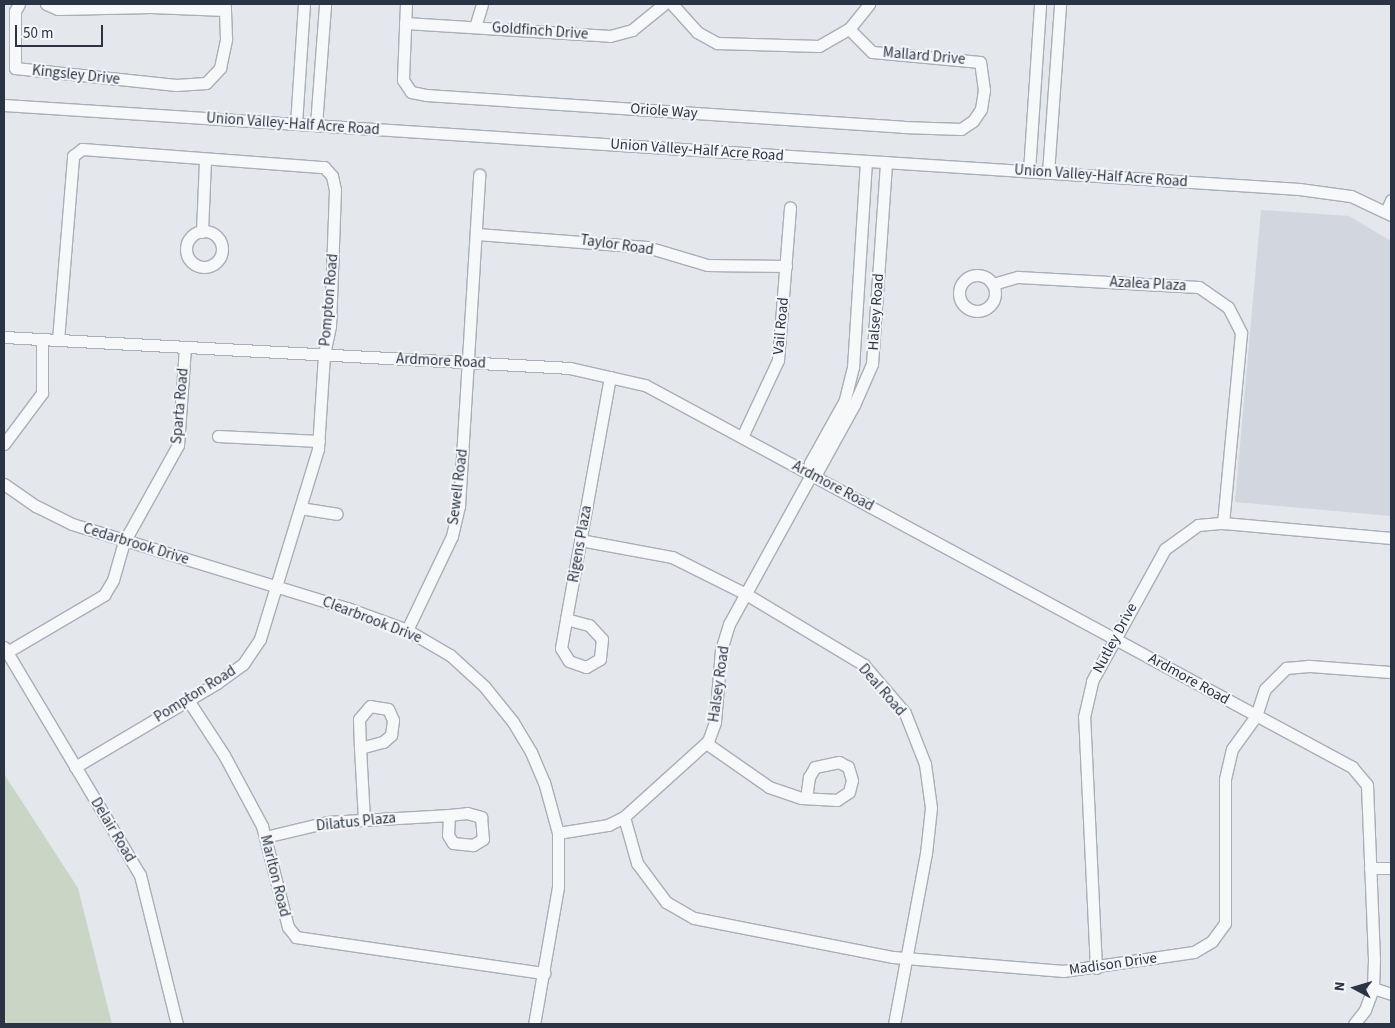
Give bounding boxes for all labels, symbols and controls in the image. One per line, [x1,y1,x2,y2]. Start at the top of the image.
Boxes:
scale bar [18,15,105,47]
street label: Goldfinch Drive [491,19,589,43]
text: 50 m [23,23,53,44]
street label: Mallard Drive [882,43,966,69]
street label: Kingsley Drive [31,61,121,89]
street label: Oriole Way [630,100,698,122]
street label: Union Valley-Half Acre Road [206,109,380,139]
street label: Union Valley-Half Acre Road [610,135,784,165]
street label: Union Valley-Half Acre Road [1014,161,1188,191]
street label: Taylor Road [579,231,655,259]
street label: Pompton Road [316,253,342,347]
street label: Halsey Road [864,273,888,351]
street label: Azalea Plaza [1109,273,1187,295]
street label: Vail Road [770,296,792,356]
street label: Ardmore Road [396,350,486,372]
street label: Sparta Road [168,367,192,445]
street label: Sewell Road [444,448,472,526]
street label: Ardmore Road [789,457,877,515]
street label: Rigens Plaza [564,504,596,584]
street label: Cedarbrook Drive [81,519,191,569]
street label: Clearbrook Drive [320,593,424,647]
street label: Nutley Drive [1089,600,1141,676]
street label: Halsey Road [705,645,733,723]
street label: Ardmore Road [1145,649,1233,709]
street label: Deal Road [855,660,909,720]
street label: Pompton Road [151,662,239,726]
street label: Delair Road [87,794,139,866]
street label: Dilatus Plaza [315,809,397,835]
street label: Marlton Road [256,833,294,919]
street label: Madison Drive [1068,949,1158,979]
north arrow [1330,963,1380,1013]
text: N [1330,981,1351,992]

